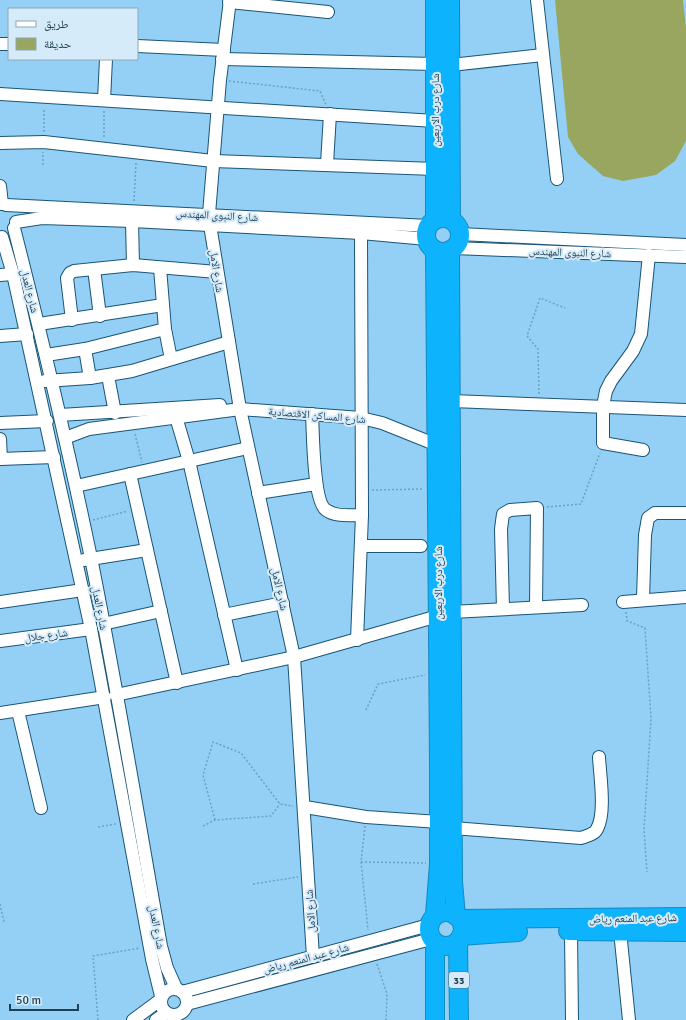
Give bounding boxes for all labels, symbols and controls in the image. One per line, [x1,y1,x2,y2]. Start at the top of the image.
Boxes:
legend [8,8,138,60]
text: طريق [44,17,69,32]
text: حديقة [44,37,72,52]
street label: شارع درب الاربعين [429,73,442,147]
street label: شارع النبوى المهندس [176,207,258,224]
street label: شارع النبوى المهندس [529,245,611,260]
street label: شارع الامل [207,249,226,293]
street label: شارع العدل [18,268,41,314]
street label: شارع المساكن الاقتصادية [268,405,366,426]
street label: شارع درب الاربعين [432,546,445,620]
street label: شارع الامل [268,567,291,612]
street label: شارع العدل [89,585,110,631]
street label: شارع جلال [24,626,69,645]
street label: شارع الامل [303,889,318,933]
street label: شارع العدل [146,904,167,950]
street label: شارع عبد المنعم رياض [589,911,677,927]
street label: شارع عبد المنعم رياض [262,941,351,977]
road number: 33 [449,972,469,988]
scale bar [10,986,78,1012]
text: 50 m [16,993,41,1008]

